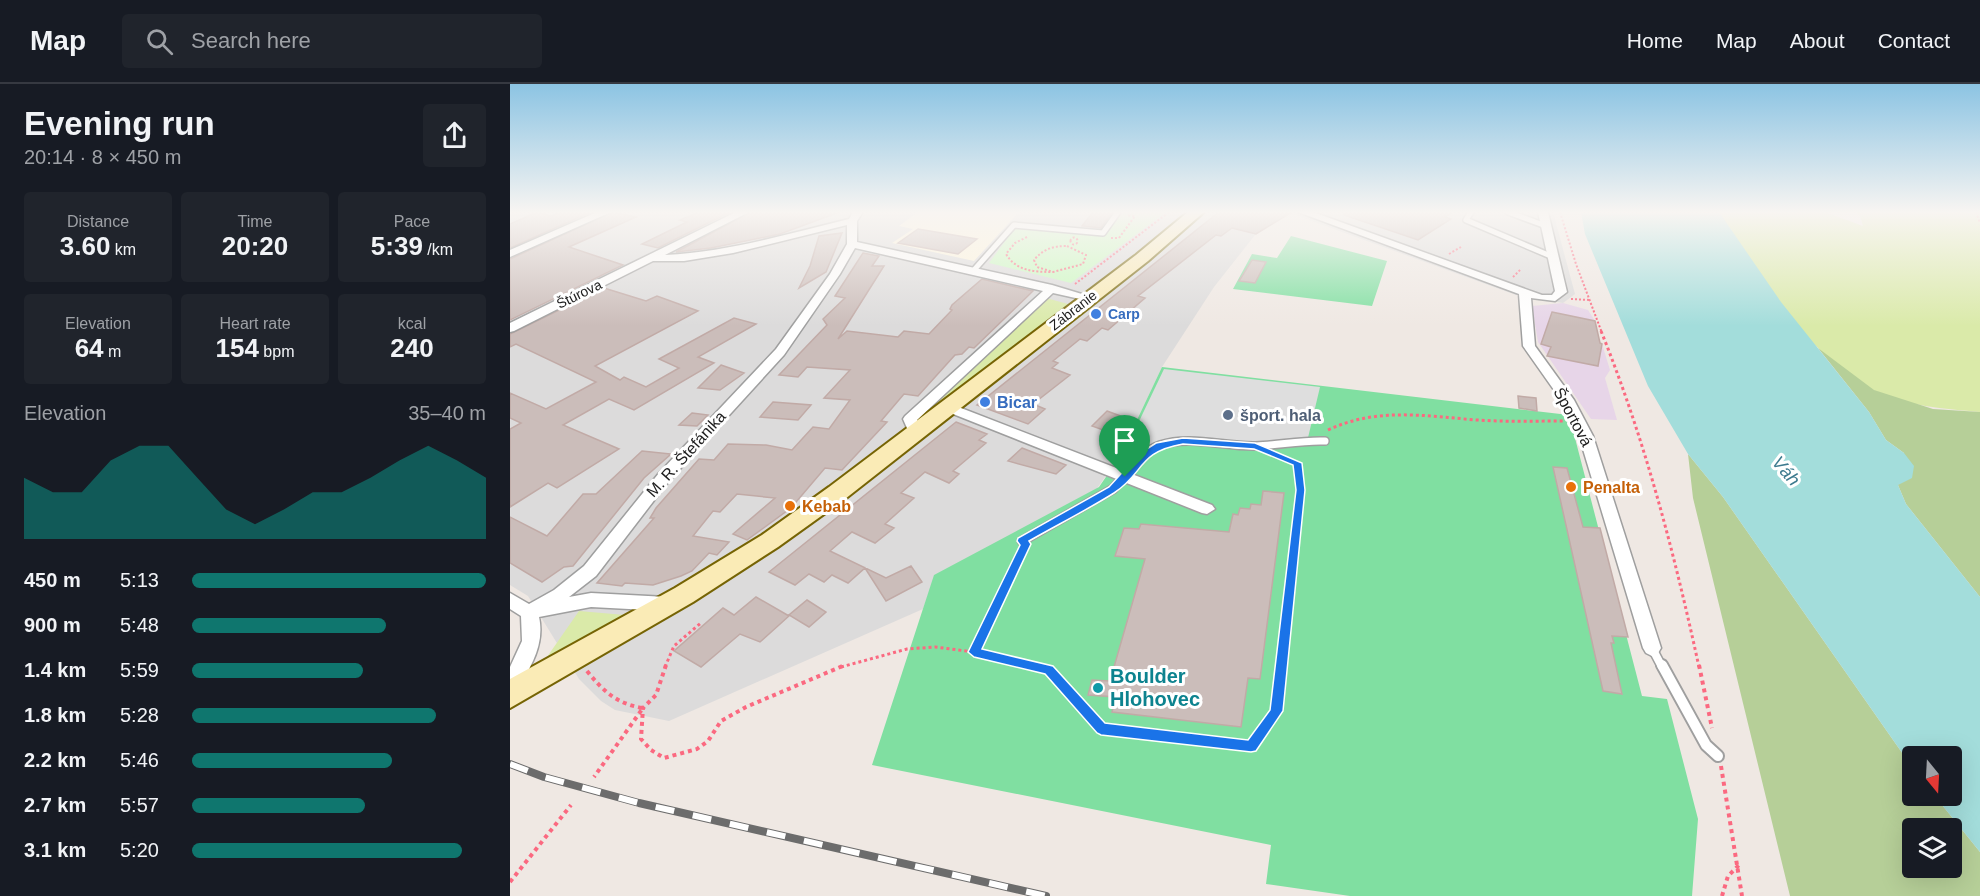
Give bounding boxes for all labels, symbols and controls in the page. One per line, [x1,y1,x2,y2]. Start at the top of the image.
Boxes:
search box [122,14,542,68]
text: Map [30,25,86,56]
icon: search [143,25,176,58]
text: Search here [191,28,311,53]
text: Home [1627,29,1683,52]
text: Map [1716,29,1757,52]
text: About [1790,29,1845,52]
text: Contact [1878,29,1950,52]
button: share [423,104,486,167]
text: Evening run [24,105,215,142]
text: 20:14 · 8 × 450 m [24,146,181,168]
text: Distance [67,213,129,230]
text: Time [238,213,272,230]
text: Pace [394,213,430,230]
text: 3.60 [60,231,110,261]
text: 20:20 [222,231,288,261]
text: 5:39 [371,231,423,261]
text: km [110,241,136,258]
text: /km [423,241,453,258]
street label: Štúrova [554,276,604,312]
street label: Zábranie [1046,287,1100,333]
place label: Carp [1108,306,1140,322]
marker: Carp [1089,307,1103,321]
text: Elevation [65,315,131,332]
text: Heart rate [219,315,291,332]
text: kcal [398,315,426,332]
text: 64 [75,333,104,363]
text: 154 [216,333,259,363]
text: 240 [390,333,434,363]
text: m [104,343,121,360]
text: bpm [259,343,294,360]
street label: Športová [1550,384,1596,449]
place label: Bicar [997,394,1037,411]
marker: Bicar [978,395,992,409]
text: Elevation [24,402,106,424]
text: 35–40 m [408,402,486,424]
street label: M. R. Štefánika [642,407,729,500]
place label: šport. hala [1240,407,1321,424]
marker: šport. hala [1221,408,1235,422]
pin [1099,415,1150,477]
icon: arrive [1108,424,1141,457]
water label: Váh [1768,452,1804,490]
place label: Penalta [1583,479,1640,496]
marker: Penalta [1564,480,1578,494]
place label: Kebab [802,498,851,515]
marker: Kebab [783,499,797,513]
text: 450 m [24,569,81,591]
text: 5:13 [120,569,159,591]
text: 900 m [24,614,81,636]
text: 5:48 [120,614,159,636]
text: 1.4 km [24,659,86,681]
text: 5:59 [120,659,159,681]
place label: Boulder Hlohovec [1110,665,1200,710]
marker: Boulder Hlohovec [1091,681,1105,695]
text: 1.8 km [24,704,86,726]
text: 5:28 [120,704,159,726]
north arrow [1902,746,1962,806]
map controls [1902,746,1962,878]
text: 2.2 km [24,749,86,771]
text: 5:46 [120,749,159,771]
text: 2.7 km [24,794,86,816]
text: 5:57 [120,794,159,816]
button: layers [1902,818,1962,878]
text: 3.1 km [24,839,86,861]
text: 5:20 [120,839,159,861]

